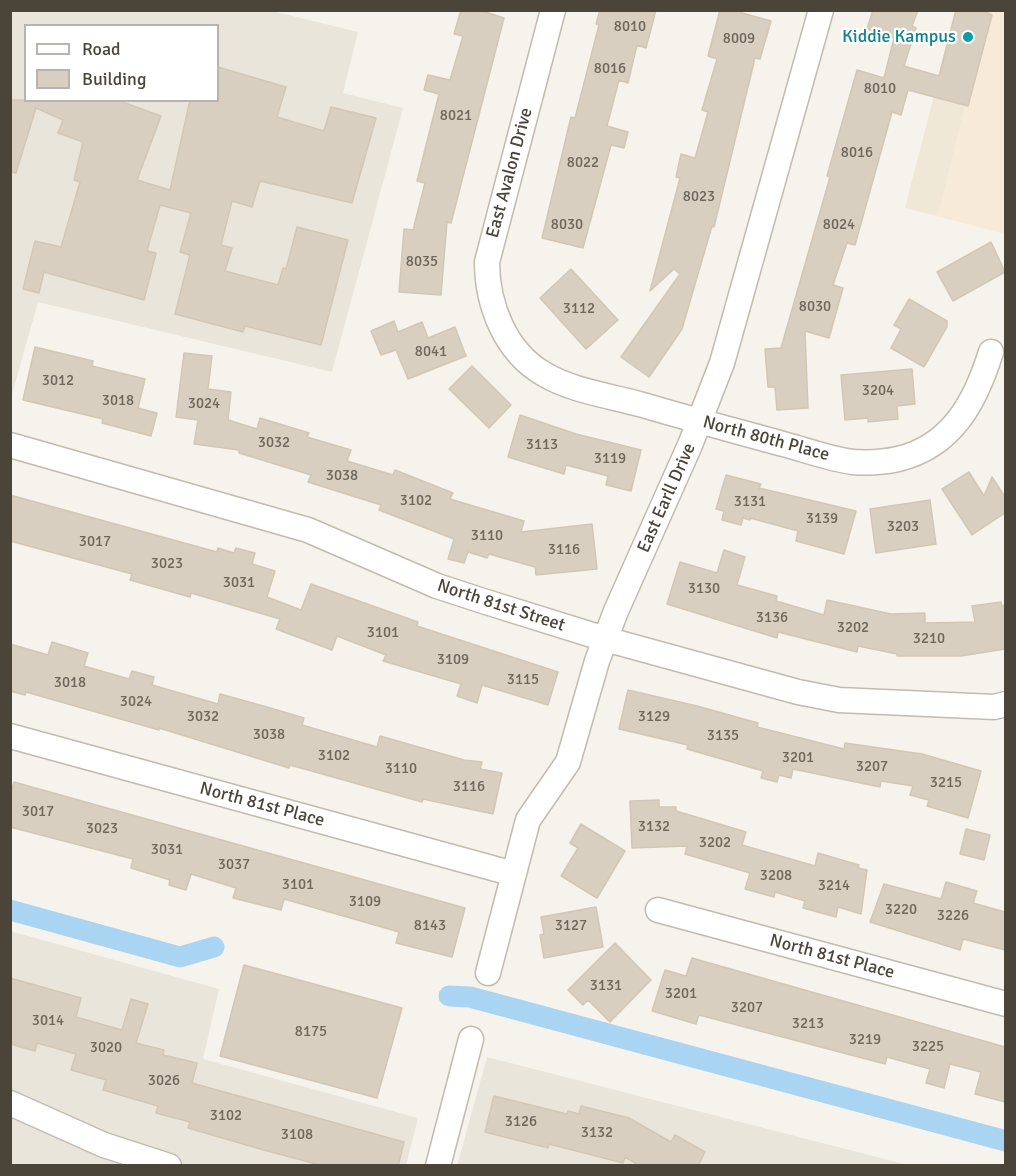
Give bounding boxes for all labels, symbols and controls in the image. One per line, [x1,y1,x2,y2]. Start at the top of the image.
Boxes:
house number: 8010 [614,18,646,36]
legend [24,24,219,102]
place label: Kiddie Kampus [842,26,956,48]
house number: 8009 [723,30,755,48]
marker: Kiddie Kampus [961,30,975,44]
text: Road [82,38,121,60]
house number: 8016 [594,60,626,78]
text: Building [82,68,146,90]
house number: 8010 [864,80,896,98]
street label: East Avalon Drive [482,106,538,240]
house number: 8021 [440,107,472,125]
house number: 8016 [841,144,873,162]
house number: 8022 [567,154,599,172]
house number: 8023 [683,188,715,206]
house number: 8030 [551,216,583,234]
house number: 8024 [823,216,855,234]
house number: 8035 [406,253,438,271]
house number: 8030 [799,298,831,316]
house number: 3112 [563,300,595,318]
house number: 8041 [415,343,447,361]
house number: 3012 [42,372,74,390]
house number: 3204 [862,382,894,400]
house number: 3018 [102,392,134,410]
house number: 3024 [188,395,220,413]
street label: North 80th Place [700,412,832,466]
house number: 3032 [258,434,290,452]
house number: 3113 [526,436,558,454]
street label: East Earll Drive [633,440,701,556]
house number: 3119 [594,450,626,468]
house number: 3038 [326,467,358,485]
house number: 3102 [400,492,432,510]
house number: 3131 [734,493,766,511]
house number: 3139 [806,510,838,528]
house number: 3203 [887,518,919,536]
house number: 3110 [471,527,503,545]
house number: 3017 [79,533,111,551]
house number: 3116 [548,541,580,559]
house number: 3023 [151,555,183,573]
house number: 3031 [223,574,255,592]
street label: North 81st Street [434,575,568,637]
house number: 3130 [688,580,720,598]
house number: 3136 [756,609,788,627]
house number: 3202 [837,619,869,637]
house number: 3101 [367,624,399,642]
house number: 3210 [913,630,945,648]
house number: 3109 [437,651,469,669]
house number: 3115 [507,671,539,689]
house number: 3018 [54,674,86,692]
house number: 3024 [120,693,152,711]
house number: 3032 [187,708,219,726]
house number: 3129 [638,708,670,726]
house number: 3038 [253,726,285,744]
house number: 3135 [707,727,739,745]
house number: 3102 [318,747,350,765]
house number: 3201 [782,749,814,767]
house number: 3207 [856,758,888,776]
house number: 3110 [385,760,417,778]
house number: 3215 [930,774,962,792]
street label: North 81st Place [197,778,327,832]
house number: 3116 [453,778,485,796]
house number: 3017 [22,803,54,821]
house number: 3132 [638,818,670,836]
house number: 3023 [86,820,118,838]
house number: 3202 [699,834,731,852]
house number: 3031 [151,841,183,859]
house number: 3037 [218,856,250,874]
house number: 3208 [760,867,792,885]
house number: 3101 [282,876,314,894]
house number: 3214 [818,877,850,895]
house number: 3109 [349,893,381,911]
house number: 3220 [885,901,917,919]
house number: 3226 [937,907,969,925]
house number: 8143 [414,917,446,935]
house number: 3127 [555,917,587,935]
street label: North 81st Place [767,930,897,984]
house number: 3131 [590,977,622,995]
house number: 3201 [665,985,697,1003]
house number: 3207 [731,999,763,1017]
house number: 3014 [32,1012,64,1030]
house number: 3213 [792,1015,824,1033]
house number: 8175 [295,1023,327,1041]
house number: 3219 [849,1031,881,1049]
house number: 3225 [912,1038,944,1056]
house number: 3020 [90,1039,122,1057]
house number: 3026 [148,1072,180,1090]
house number: 3102 [210,1107,242,1125]
house number: 3126 [505,1113,537,1131]
house number: 3132 [581,1124,613,1142]
house number: 3108 [281,1126,313,1144]

